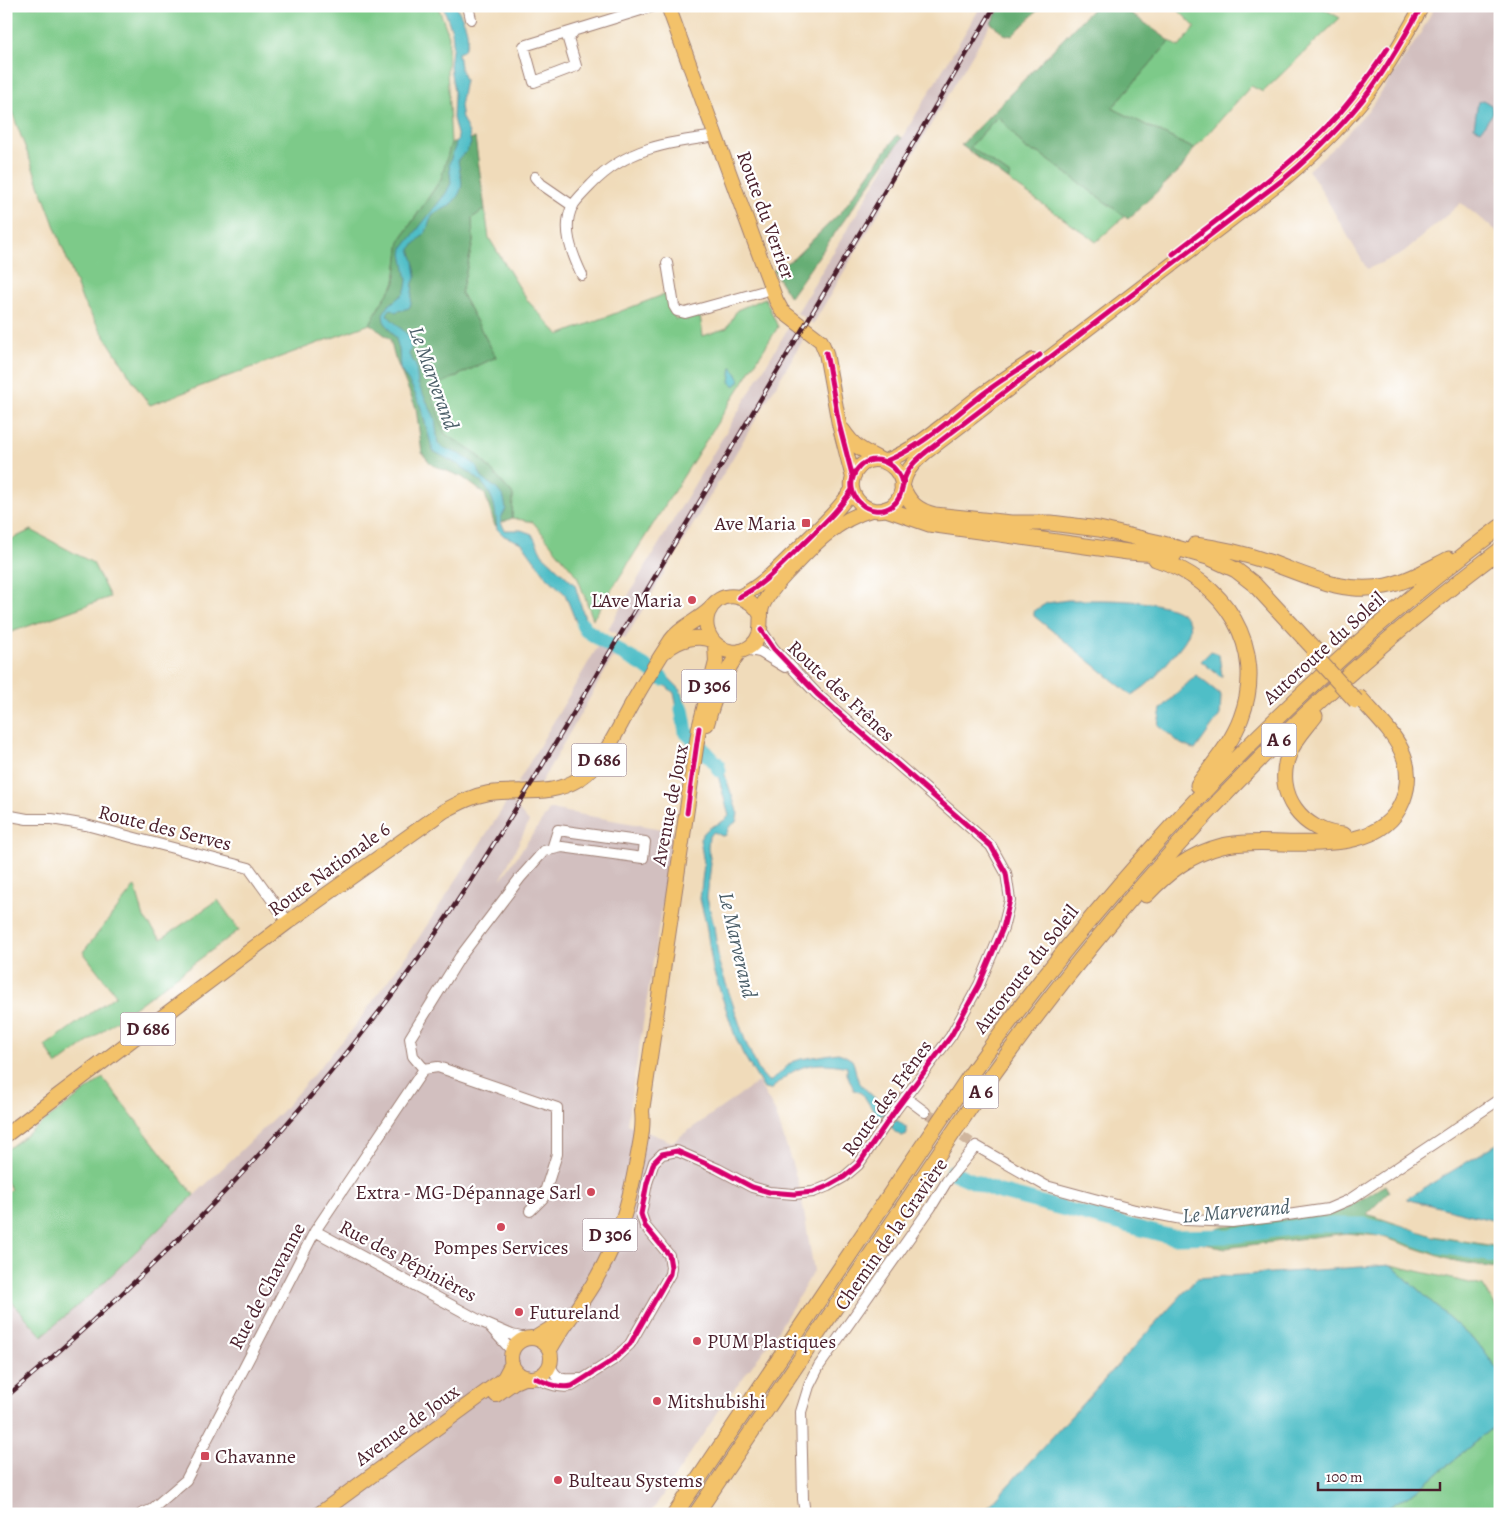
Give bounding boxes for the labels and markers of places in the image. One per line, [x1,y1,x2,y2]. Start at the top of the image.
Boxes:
place label: Ave Maria [714,510,797,537]
marker: Ave Maria [800,517,812,529]
place label: L'Ave Maria [591,587,683,614]
marker: L'Ave Maria [686,594,698,606]
place label: Extra - MG-Dépannage Sarl [355,1179,581,1206]
marker: Extra - MG-Dépannage Sarl [585,1186,597,1198]
marker: Pompes Services [495,1221,507,1233]
place label: Pompes Services [433,1234,569,1261]
place label: Futureland [529,1299,620,1326]
marker: Futureland [513,1306,525,1318]
place label: PUM Plastiques [707,1328,836,1355]
marker: PUM Plastiques [691,1335,703,1347]
place label: Mitshubishi [667,1388,766,1415]
marker: Mitshubishi [651,1395,663,1407]
place label: Chavanne [215,1443,296,1470]
marker: Chavanne [199,1450,211,1462]
place label: Bulteau Systems [568,1467,703,1494]
marker: Bulteau Systems [552,1474,564,1486]

